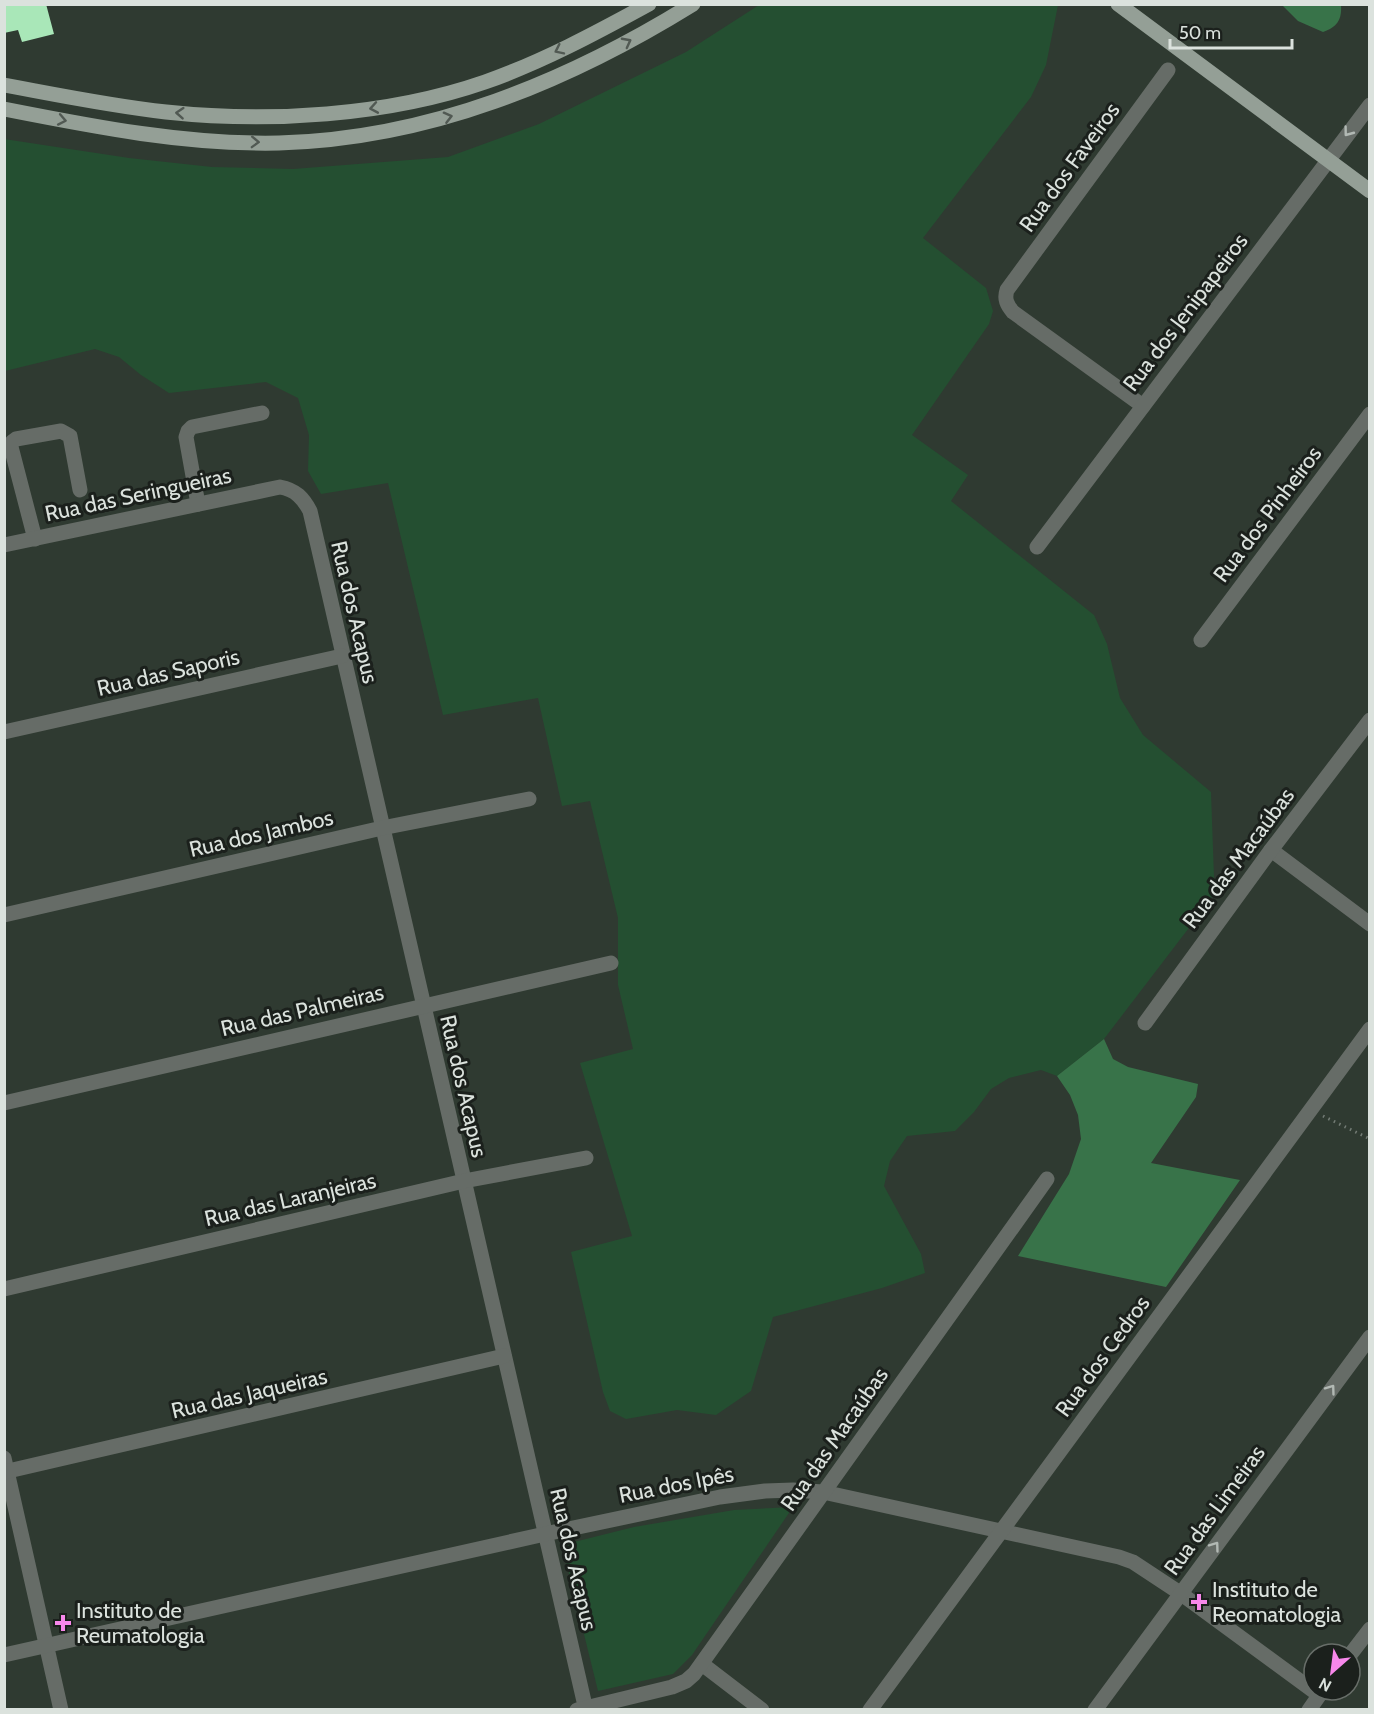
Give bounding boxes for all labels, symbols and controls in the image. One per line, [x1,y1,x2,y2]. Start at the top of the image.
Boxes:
scale bar [1170,12,1292,50]
text: 50 m [1179,22,1221,44]
one-way arrow [621,38,632,49]
one-way arrow [555,43,566,55]
street label: Rua dos Faveiros [1013,97,1125,237]
one-way arrow [369,101,379,113]
one-way arrow [175,106,184,119]
one-way arrow [443,112,453,125]
one-way arrow [57,113,67,126]
one-way arrow [1345,126,1356,137]
one-way arrow [251,136,260,148]
street label: Rua dos Jenipapeiros [1117,228,1254,397]
street label: Rua dos Pinheiros [1207,441,1327,588]
street label: Rua das Seringueiras [42,462,234,527]
street label: Rua dos Acapus [325,538,384,686]
street label: Rua das Saporis [94,643,242,702]
street label: Rua das Macaúbas [1177,783,1300,934]
street label: Rua dos Jambos [186,804,336,863]
street label: Rua das Palmeiras [218,979,386,1042]
street label: Rua dos Acapus [434,1012,493,1160]
street label: Rua das Laranjeiras [202,1167,378,1232]
street label: Rua dos Cedros [1049,1291,1155,1422]
street label: Rua das Jaqueiras [169,1362,330,1425]
street label: Rua das Macaúbas [775,1362,894,1516]
one-way arrow [1324,1385,1335,1396]
street label: Rua das Limeiras [1158,1440,1271,1581]
street label: Rua dos Ipês [616,1460,736,1509]
street label: Rua dos Acapus [544,1485,603,1633]
one-way arrow [1208,1542,1219,1553]
place label: Instituto de Reomatologia [1212,1576,1341,1628]
marker: Instituto de Reomatologia [1190,1593,1208,1611]
place label: Instituto de Reumatologia [76,1597,205,1649]
marker: Instituto de Reumatologia [54,1614,72,1632]
north arrow [1302,1642,1362,1702]
text: N [1316,1674,1335,1696]

